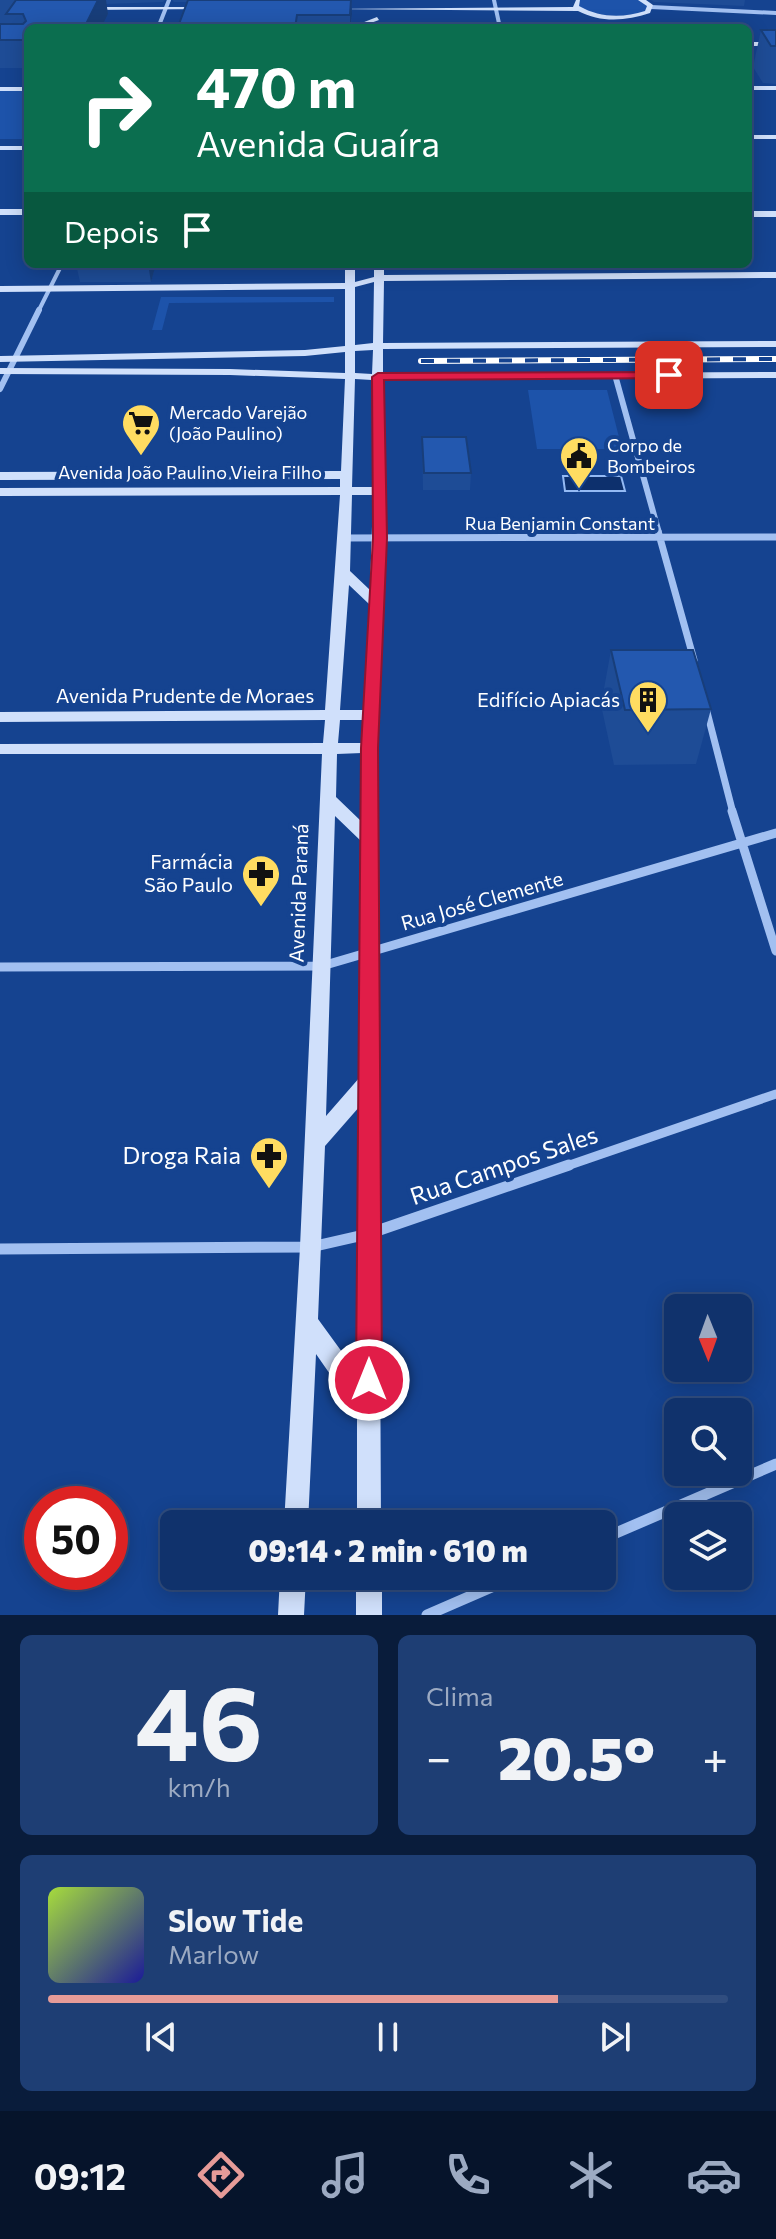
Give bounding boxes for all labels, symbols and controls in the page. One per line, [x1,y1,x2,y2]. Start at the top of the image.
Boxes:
text: 470 m [196,51,356,120]
icon: right [64,56,168,160]
text: Avenida Guaíra [196,120,440,164]
icon: arrive [175,208,219,252]
text: Depois [64,212,159,249]
pin [635,341,703,409]
icon: arrive [647,353,691,397]
place label: Mercado Varejão (João Paulino) [169,401,307,444]
supermarket icon: Mercado Varejão (João Paulino) [120,402,162,457]
place label: Corpo de Bombeiros [607,434,696,477]
public building icon: Corpo de Bombeiros [558,435,600,490]
street label: Avenida João Paulino Vieira Filho [58,461,322,483]
street label: Rua Benjamin Constant [465,512,655,534]
building icon: Edifício Apiacás [627,679,669,734]
street label: Avenida Prudente de Moraes [56,683,314,707]
place label: Edifício Apiacás [477,687,620,711]
street label: Avenida Paraná [284,823,312,963]
place label: Farmácia São Paulo [144,849,233,896]
pharmacy icon: Farmácia São Paulo [240,853,282,908]
street label: Rua José Clemente [398,865,565,935]
street label: Rua Campos Sales [406,1119,601,1210]
pharmacy icon: Droga Raia [248,1135,290,1190]
place label: Droga Raia [123,1140,241,1169]
north arrow [664,1294,752,1382]
map controls [664,1294,752,1590]
position arrow [327,1338,411,1422]
button: search [664,1398,752,1486]
speed limit sign: 50 [24,1486,128,1590]
button: layers [664,1502,752,1590]
text: 09:14 · 2 min · 610 m [248,1531,528,1568]
text: 46 [135,1655,263,1782]
text: Clima [426,1680,493,1711]
text: 20.5° [498,1719,655,1792]
text: − [426,1729,451,1783]
text: + [702,1729,728,1783]
text: km/h [167,1771,231,1802]
text: Slow Tide [168,1901,303,1938]
text: Marlow [168,1938,259,1969]
icon: previous [139,2015,183,2059]
icon: pause [366,2015,410,2059]
icon: next [593,2015,637,2059]
icon: directions [193,2147,249,2203]
icon: music [317,2147,373,2203]
icon: phone [440,2147,496,2203]
icon: climate [563,2147,619,2203]
icon: car [686,2147,742,2203]
text: 09:12 [34,2153,126,2197]

